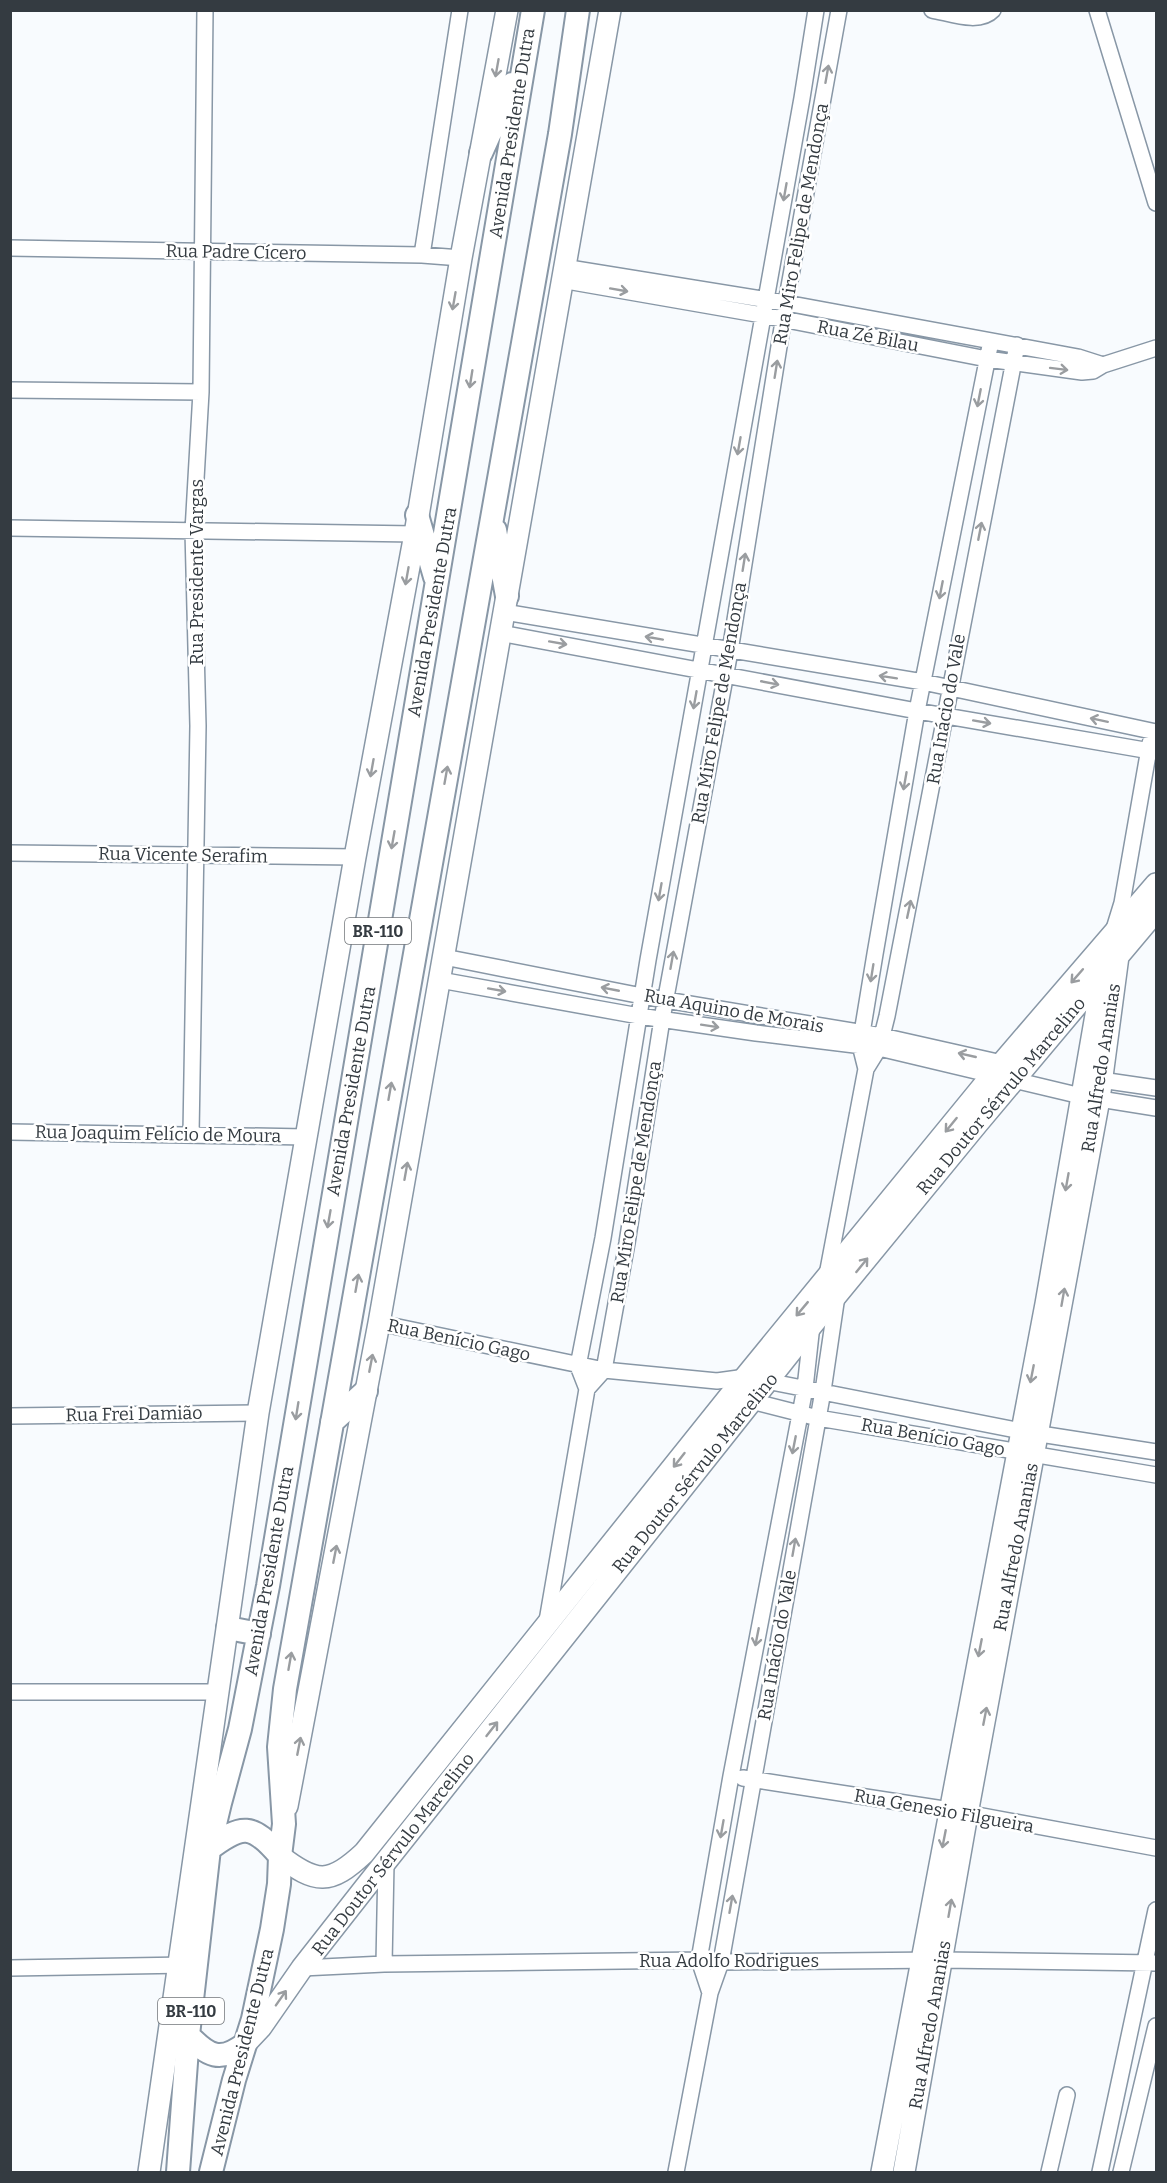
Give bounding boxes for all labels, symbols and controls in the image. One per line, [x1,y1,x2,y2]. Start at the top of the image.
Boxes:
street label: Avenida Presidente Dutra [484,26,540,240]
one-way arrow [491,58,502,77]
one-way arrow [822,65,833,84]
street label: Rua Miro Felipe de Mendonça [769,101,833,347]
one-way arrow [779,182,790,202]
street label: Rua Padre Cícero [165,240,307,264]
one-way arrow [609,284,628,295]
one-way arrow [448,291,459,310]
street label: Rua Zé Bilau [815,315,921,357]
one-way arrow [770,360,781,380]
one-way arrow [1048,364,1068,375]
one-way arrow [465,369,476,388]
one-way arrow [973,388,984,408]
one-way arrow [734,436,745,456]
street label: Rua Presidente Vargas [186,479,208,665]
street label: Avenida Presidente Dutra [403,505,461,719]
one-way arrow [975,522,986,542]
one-way arrow [739,552,750,572]
one-way arrow [401,566,412,585]
one-way arrow [935,579,946,599]
street label: Rua Miro Felipe de Mendonça [687,580,751,826]
one-way arrow [645,632,664,643]
street label: Rua Inácio do Vale [922,632,970,786]
one-way arrow [547,638,567,649]
one-way arrow [878,671,898,682]
one-way arrow [760,678,779,689]
one-way arrow [689,690,700,710]
one-way arrow [1090,714,1109,726]
one-way arrow [972,717,992,728]
one-way arrow [366,758,377,777]
one-way arrow [441,766,452,785]
one-way arrow [900,771,911,791]
one-way arrow [388,830,399,850]
street label: Rua Vicente Serafim [98,843,268,867]
one-way arrow [655,882,666,902]
one-way arrow [904,899,915,919]
road number: BR-110 [345,918,411,944]
one-way arrow [667,951,678,971]
one-way arrow [866,963,877,983]
one-way arrow [1070,968,1084,983]
street label: Rua Alfredo Ananias [1077,982,1125,1154]
one-way arrow [600,983,620,994]
street label: Avenida Presidente Dutra [322,984,380,1198]
street label: Rua Aquino de Morais [642,984,826,1038]
one-way arrow [487,985,507,996]
street label: Rua Doutor Sérvulo Marcelino [912,993,1090,1199]
one-way arrow [700,1021,720,1032]
one-way arrow [957,1049,977,1060]
street label: Rua Miro Felipe de Mendonça [606,1059,666,1305]
one-way arrow [385,1082,396,1101]
one-way arrow [945,1117,958,1133]
street label: Rua Joaquim Felício de Moura [35,1121,281,1147]
one-way arrow [401,1161,412,1181]
one-way arrow [1061,1171,1072,1191]
one-way arrow [323,1209,334,1228]
one-way arrow [855,1258,869,1273]
one-way arrow [352,1274,363,1293]
one-way arrow [1057,1288,1068,1308]
one-way arrow [796,1301,809,1317]
street label: Rua Benício Gago [386,1314,532,1366]
one-way arrow [366,1353,377,1373]
one-way arrow [1026,1363,1037,1383]
street label: Rua Doutor Sérvulo Marcelino [607,1368,783,1578]
one-way arrow [291,1401,302,1421]
street label: Rua Frei Damião [65,1402,203,1426]
street label: Rua Benício Gago [859,1414,1007,1460]
one-way arrow [788,1435,799,1455]
one-way arrow [673,1452,686,1468]
street label: Rua Alfredo Ananias [989,1461,1043,1633]
street label: Avenida Presidente Dutra [240,1464,298,1678]
one-way arrow [789,1538,800,1557]
one-way arrow [330,1545,341,1565]
street label: Rua Inácio do Vale [753,1568,801,1722]
one-way arrow [751,1627,762,1646]
one-way arrow [974,1637,985,1657]
one-way arrow [285,1652,296,1672]
one-way arrow [980,1707,991,1726]
one-way arrow [485,1722,498,1738]
one-way arrow [294,1736,305,1756]
street label: Rua Doutor Sérvulo Marcelino [307,1748,479,1960]
street label: Rua Genesio Filgueira [852,1784,1036,1838]
one-way arrow [716,1818,727,1838]
one-way arrow [938,1829,949,1849]
one-way arrow [726,1895,737,1915]
one-way arrow [945,1899,956,1918]
street label: Rua Alfredo Ananias [904,1939,956,2111]
street label: Avenida Presidente Dutra [206,1946,278,2158]
street label: Rua Adolfo Rodrigues [639,1950,819,1972]
one-way arrow [275,1991,287,2007]
road number: BR-110 [158,1998,224,2024]

